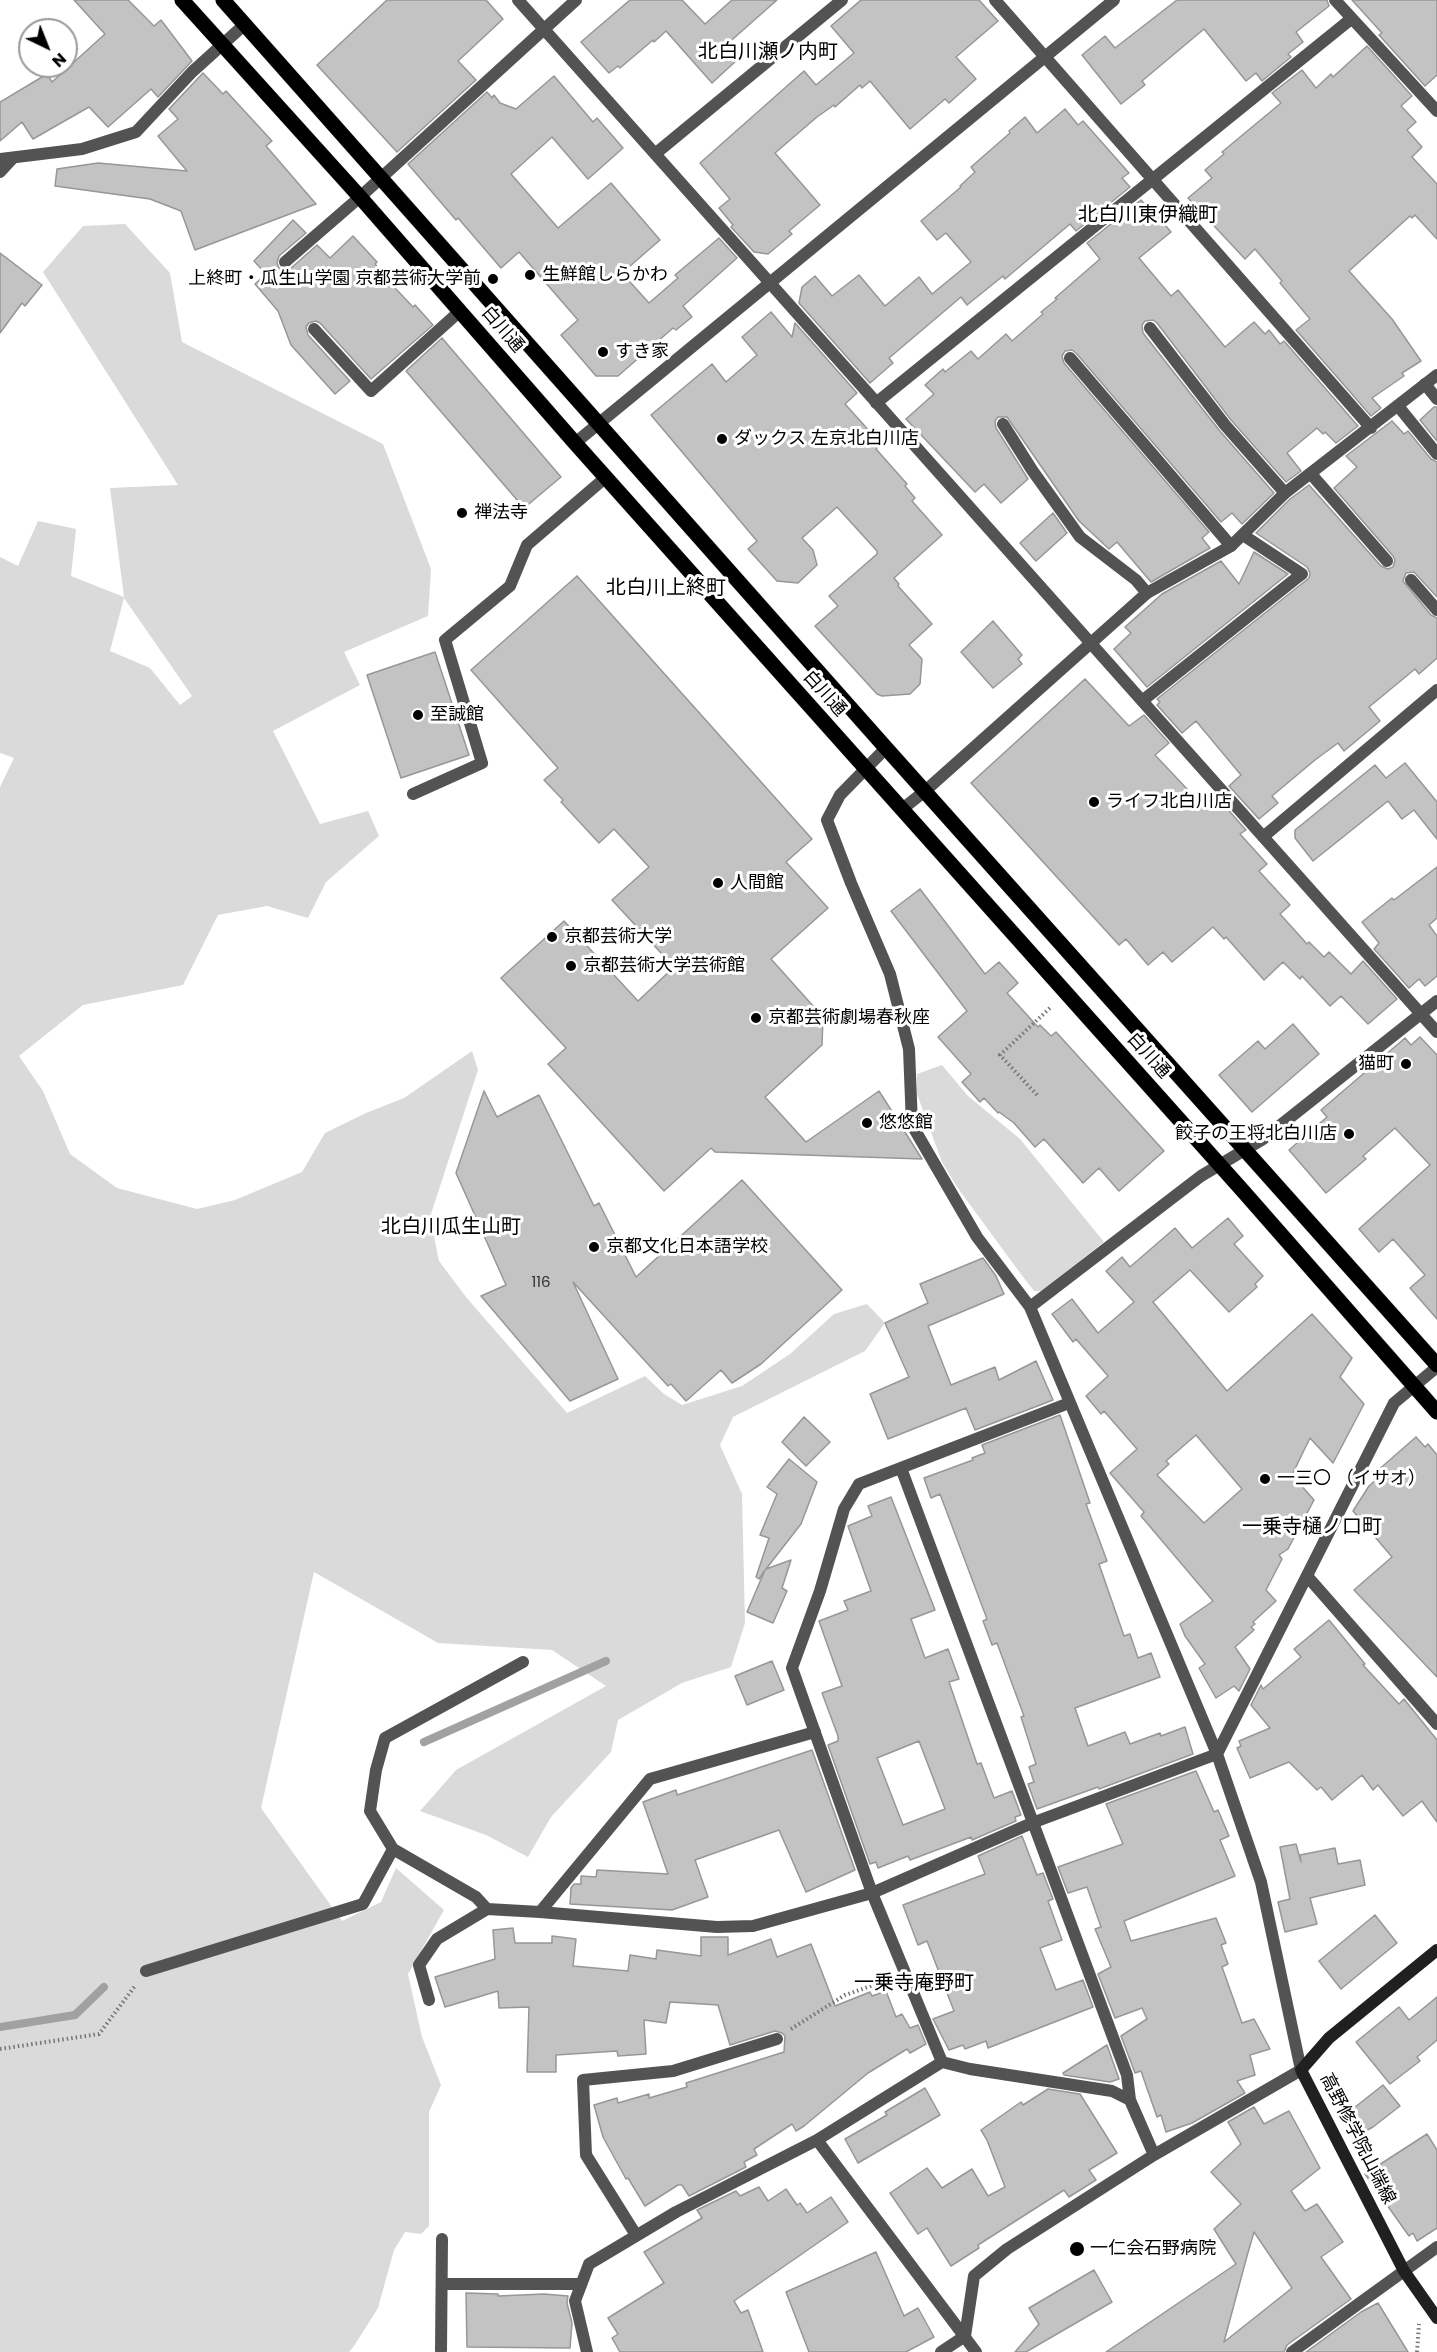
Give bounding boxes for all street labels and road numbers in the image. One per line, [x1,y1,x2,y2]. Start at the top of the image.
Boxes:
street label: 白川通 [476,303,528,357]
street label: 白川通 [798,667,850,721]
street label: 白川通 [1122,1029,1174,1083]
street label: 高野修学院山端線 [1315,2070,1399,2208]

